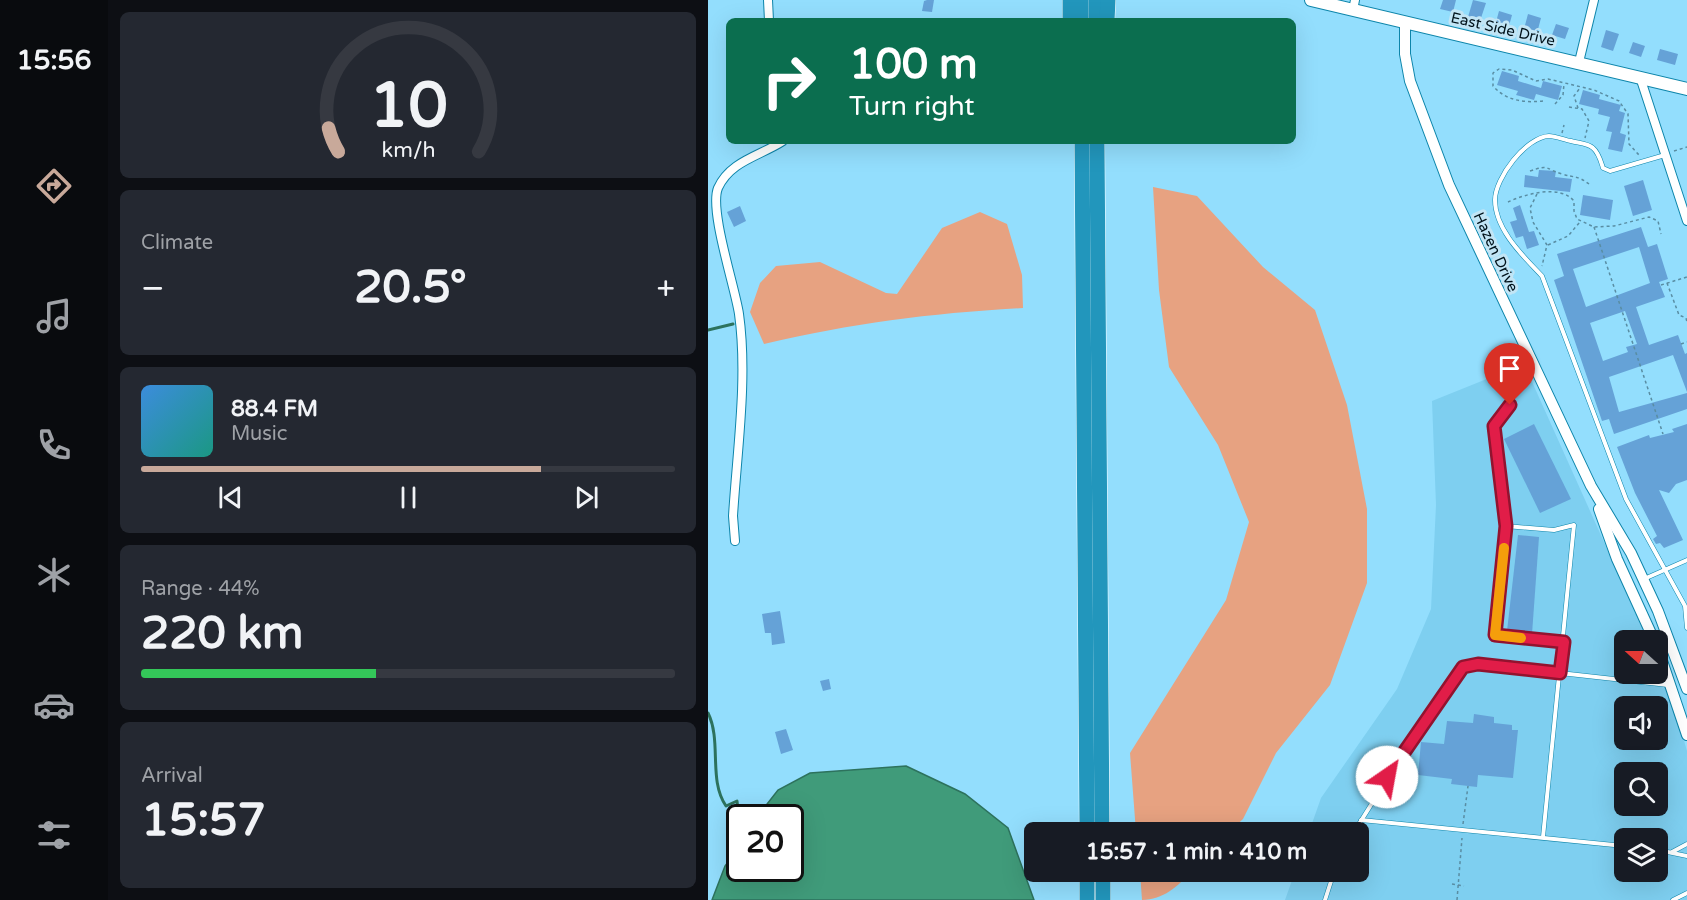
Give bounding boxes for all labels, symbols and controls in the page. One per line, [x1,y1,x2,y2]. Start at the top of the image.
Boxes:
street label: East Side Drive [1449,8,1557,50]
text: 100 m [849,39,978,90]
icon: right [750,42,828,120]
text: 15:56 [17,44,91,77]
text: 10 [369,69,447,144]
text: Turn right [849,90,975,123]
text: km/h [381,137,435,163]
icon: directions [33,165,75,207]
street label: Hazen Drive [1470,209,1522,295]
text: Climate [141,231,213,255]
text: 20.5° [354,261,467,315]
text: − [141,269,165,308]
text: + [656,269,675,308]
icon: music [33,295,75,337]
pin [1484,343,1535,405]
icon: arrive [1493,352,1526,385]
text: 88.4 FM [231,396,318,422]
text: Music [231,422,287,446]
icon: phone [33,424,75,466]
icon: previous [214,481,247,514]
icon: pause [392,481,425,514]
icon: next [570,481,603,514]
icon: climate [33,554,75,596]
text: Range · 44% [141,577,260,601]
text: 220 km [141,607,303,661]
north arrow [1614,630,1668,684]
map controls [1614,630,1668,882]
icon: car [33,684,75,726]
button: sound [1614,696,1668,750]
position arrow [1355,745,1419,809]
button: search [1614,762,1668,816]
text: Arrival [141,764,203,788]
text: 15:57 [141,794,266,848]
speed limit sign: 20 [726,804,804,882]
icon: filters [33,814,75,856]
button: layers [1614,828,1668,882]
text: 15:57 · 1 min · 410 m [1086,839,1307,865]

